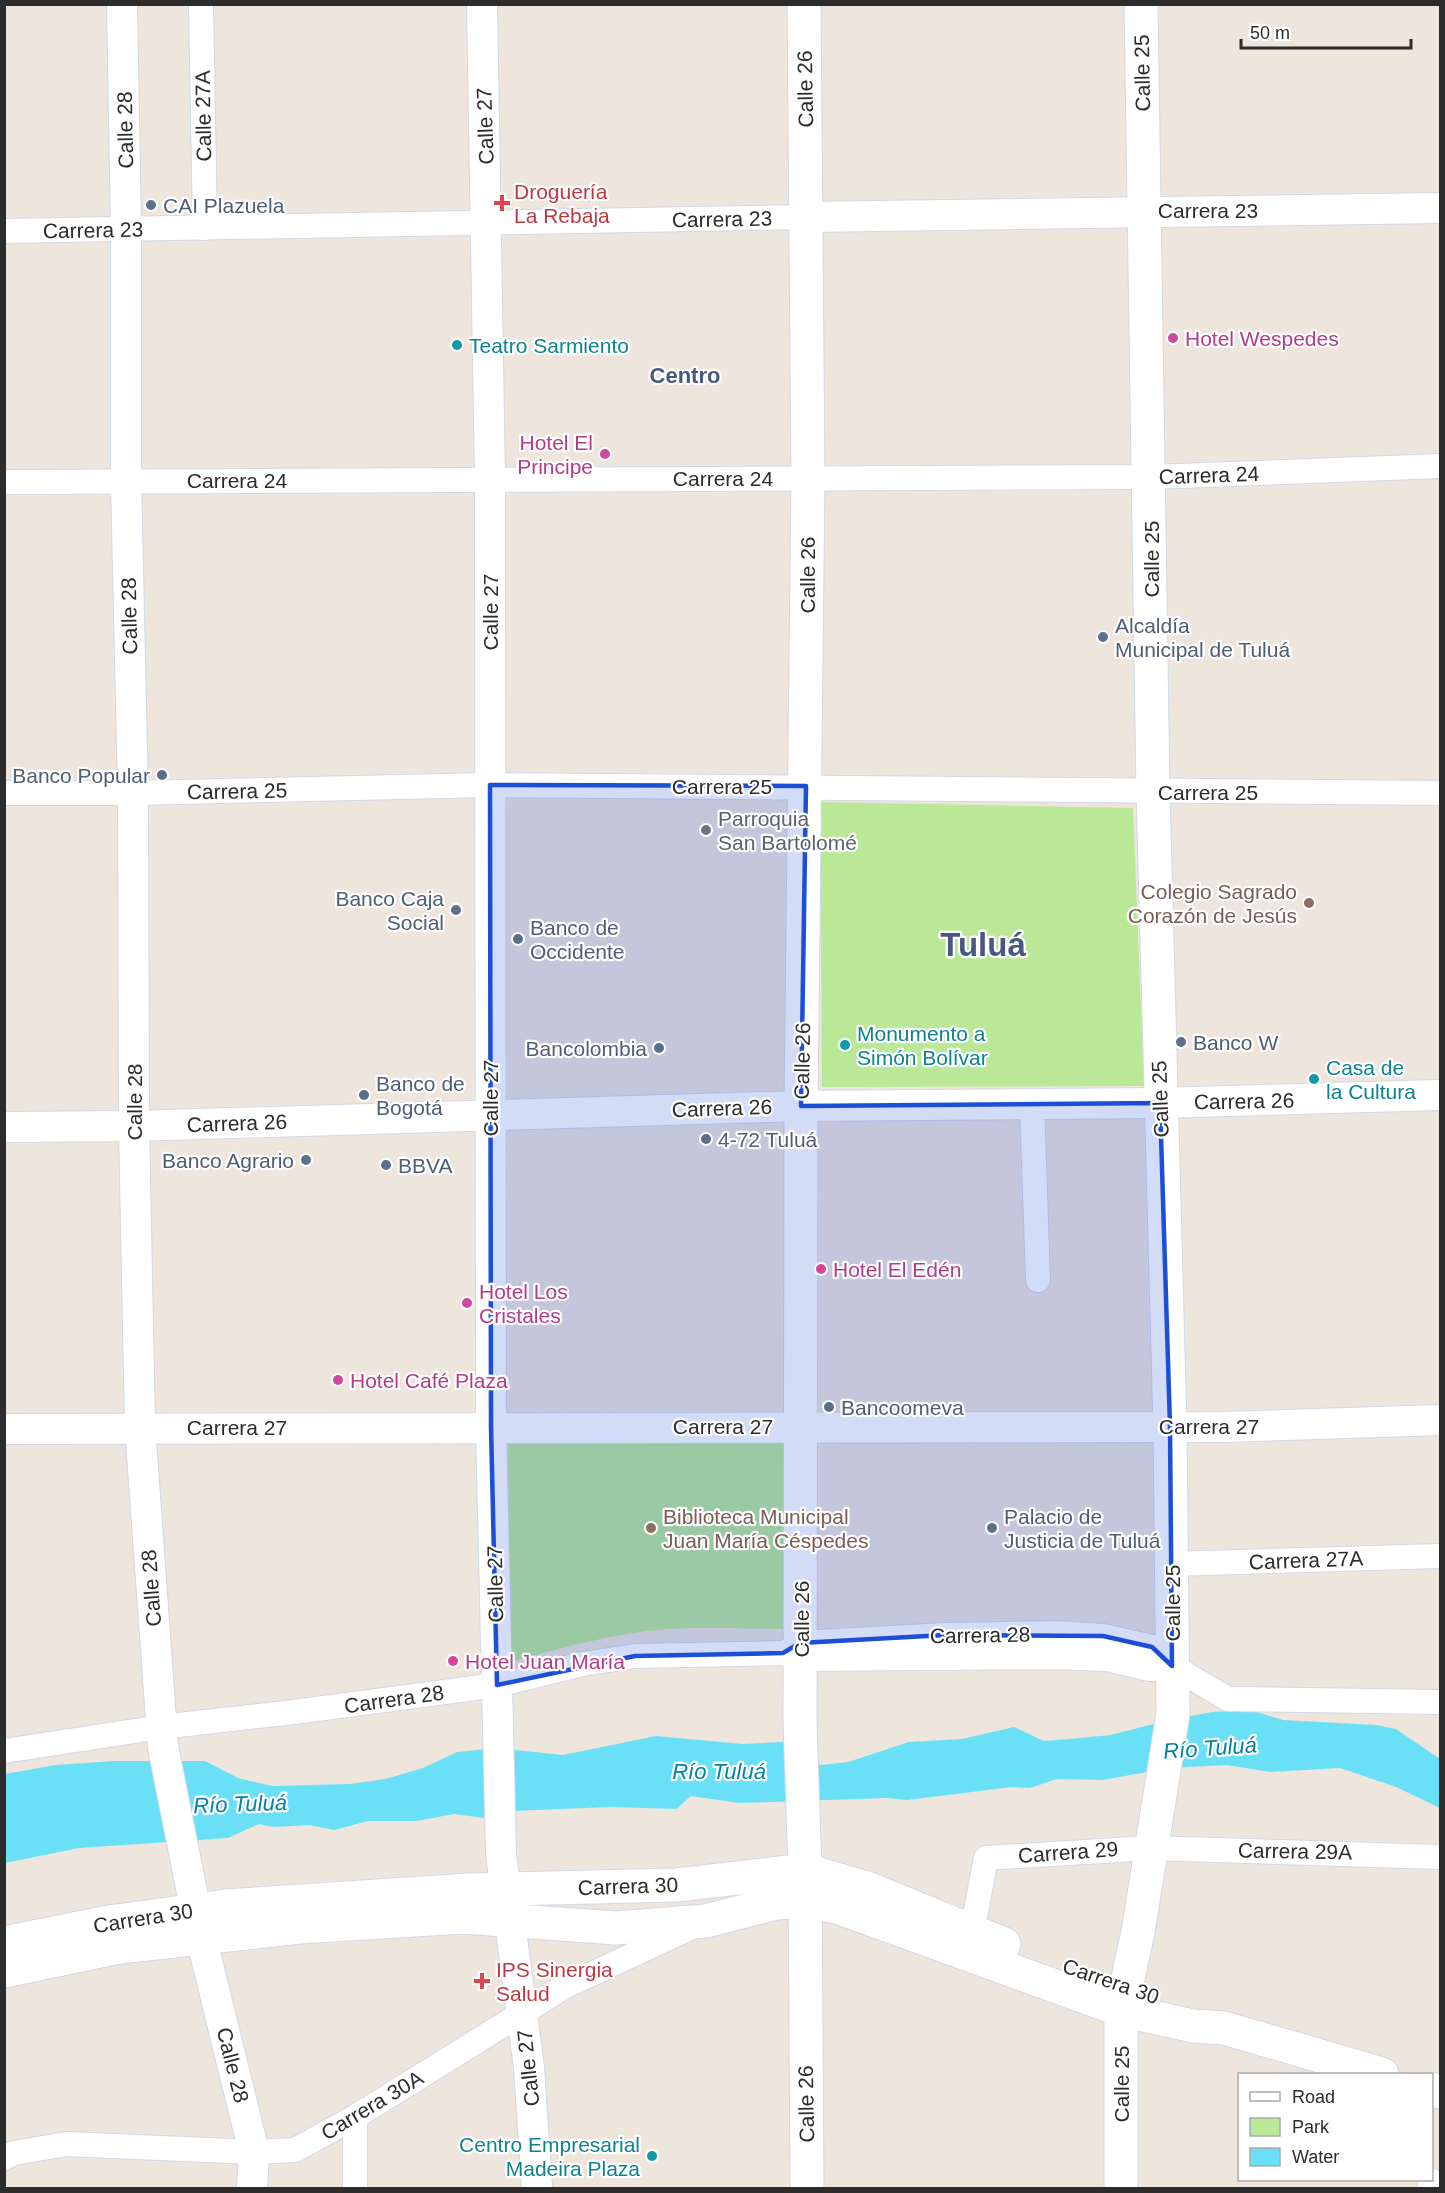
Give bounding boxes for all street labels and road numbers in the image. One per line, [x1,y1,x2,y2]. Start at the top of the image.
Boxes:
street label: Calle 25 [1130,34,1154,112]
street label: Calle 26 [793,50,817,128]
street label: Calle 27A [191,70,215,162]
street label: Calle 27 [472,87,498,165]
street label: Calle 28 [113,91,137,169]
street label: Carrera 23 [1158,199,1258,222]
street label: Carrera 23 [672,207,772,231]
street label: Carrera 23 [43,218,143,242]
street label: Carrera 24 [1158,462,1260,488]
street label: Carrera 24 [673,467,774,490]
street label: Carrera 24 [187,469,288,492]
street label: Calle 25 [1140,520,1163,598]
street label: Calle 26 [796,536,819,614]
street label: Calle 27 [479,573,502,651]
street label: Calle 28 [117,577,141,655]
street label: Carrera 25 [672,775,772,798]
street label: Carrera 25 [187,779,287,803]
street label: Carrera 25 [1158,781,1258,804]
street label: Calle 26 [790,1022,814,1100]
street label: Calle 27 [479,1059,502,1137]
street label: Calle 25 [1147,1060,1173,1138]
street label: Calle 28 [123,1063,146,1141]
street label: Carrera 26 [1194,1089,1294,1113]
street label: Carrera 26 [671,1095,773,1121]
street label: Carrera 26 [186,1110,288,1136]
street label: Carrera 27 [673,1415,773,1438]
street label: Carrera 27 [1159,1415,1259,1438]
street label: Carrera 27 [187,1416,287,1439]
street label: Calle 27 [483,1545,507,1623]
street label: Carrera 27A [1248,1547,1364,1573]
street label: Calle 28 [137,1549,165,1627]
street label: Calle 25 [1161,1564,1184,1642]
street label: Calle 26 [790,1580,813,1658]
street label: Carrera 28 [930,1623,1030,1647]
street label: Carrera 28 [343,1681,445,1717]
street label: Carrera 29 [1017,1837,1119,1867]
street label: Carrera 29A [1238,1839,1352,1863]
street label: Carrera 30 [577,1873,679,1899]
street label: Carrera 30 [92,1899,194,1937]
street label: Carrera 30 [1060,1954,1162,2008]
street label: Calle 28 [213,2025,253,2105]
street label: Calle 27 [513,2028,543,2108]
street label: Calle 25 [1110,2045,1133,2123]
street label: Calle 26 [794,2065,818,2143]
street label: Carrera 30A [317,2066,427,2144]

